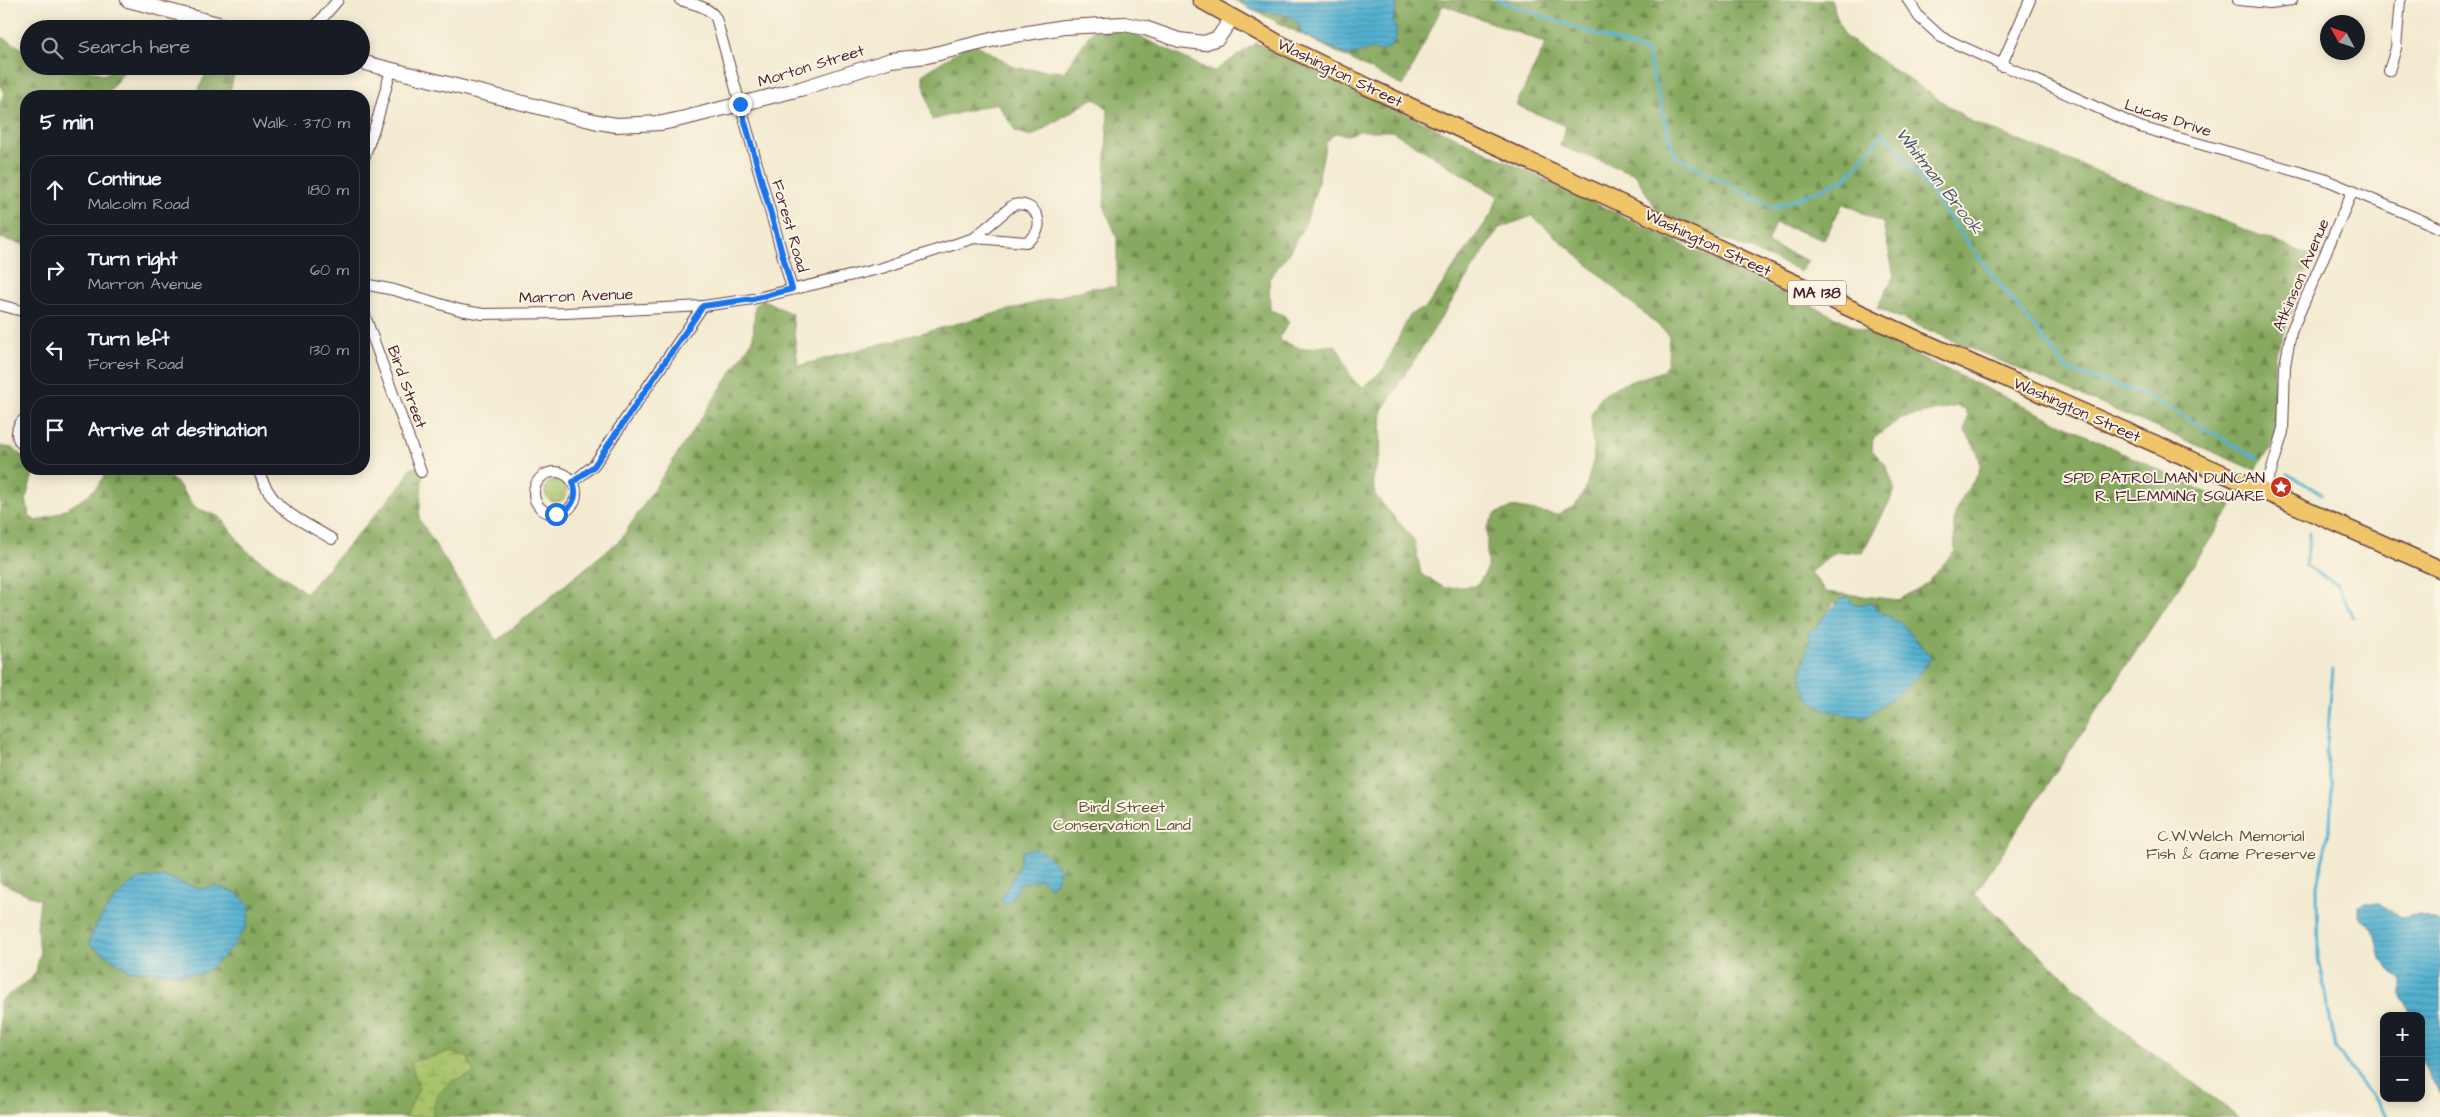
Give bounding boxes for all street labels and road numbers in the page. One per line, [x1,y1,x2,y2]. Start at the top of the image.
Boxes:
street label: Washington Street [1273,33,1407,114]
street label: Morton Street [755,39,867,93]
street label: Lucas Drive [2122,94,2215,143]
street label: Forest Road [766,177,814,275]
street label: Washington Street [1641,204,1775,283]
street label: Atkinson Avenue [2267,215,2335,335]
road number: MA 138 [1788,280,1846,306]
street label: Marron Avenue [518,283,634,309]
street label: Bird Street [382,343,432,432]
street label: Washington Street [2010,372,2145,449]

